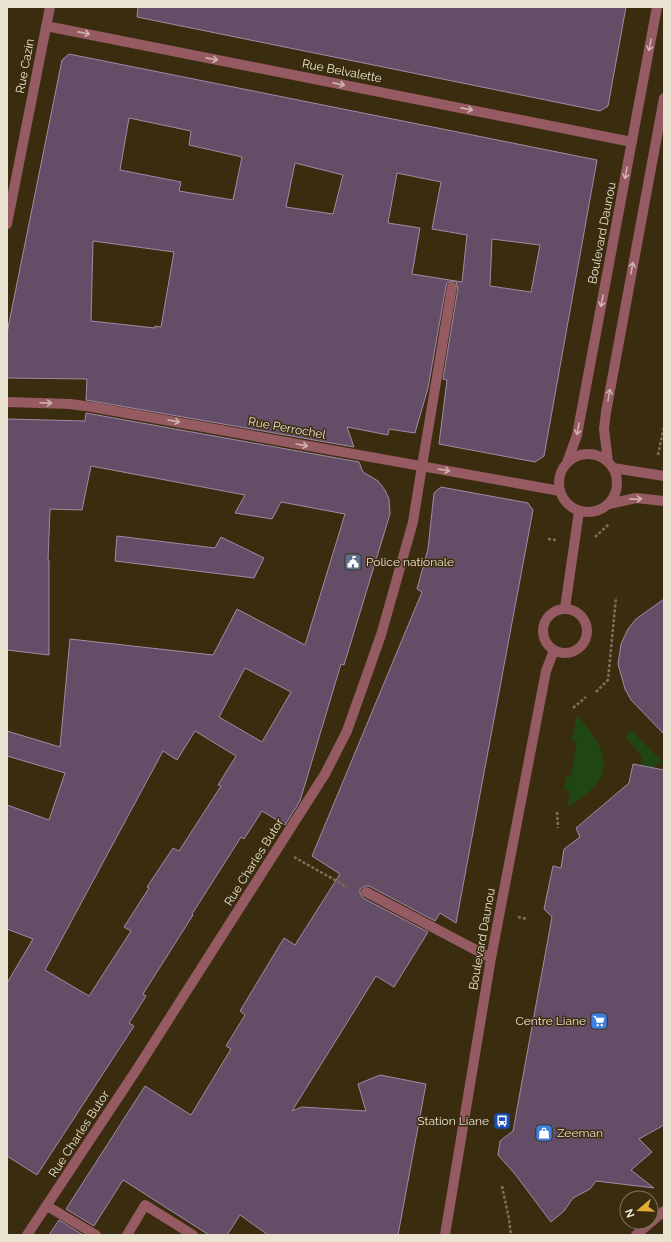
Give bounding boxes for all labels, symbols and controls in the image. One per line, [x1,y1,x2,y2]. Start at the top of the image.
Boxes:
one-way arrow [78,30,91,38]
street label: Rue Cazin [13,38,37,94]
one-way arrow [646,38,654,51]
one-way arrow [205,55,218,63]
street label: Rue Belvalette [301,56,383,86]
one-way arrow [333,81,346,89]
one-way arrow [460,106,473,114]
one-way arrow [622,166,630,179]
street label: Boulevard Daunou [585,181,619,285]
one-way arrow [629,262,637,275]
one-way arrow [598,294,606,307]
one-way arrow [605,389,613,402]
one-way arrow [39,399,52,407]
street label: Rue Perrochel [247,414,328,442]
one-way arrow [168,418,181,426]
one-way arrow [574,422,582,435]
one-way arrow [296,441,309,449]
one-way arrow [437,466,450,474]
one-way arrow [629,495,642,503]
public building icon: Police nationale [343,552,363,572]
place label: Police nationale [366,555,454,569]
street label: Rue Charles Butor [221,815,287,908]
street label: Boulevard Daunou [466,887,498,991]
supermarket icon: Centre Liane [589,1011,609,1031]
place label: Centre Liane [515,1014,586,1028]
street label: Rue Charles Butor [46,1087,113,1180]
bus stop icon: Station Liane [492,1111,512,1131]
place label: Station Liane [417,1114,489,1128]
shop icon: Zeeman [534,1123,554,1143]
place label: Zeeman [557,1126,603,1140]
north arrow [619,1190,659,1230]
text: N [623,1207,638,1219]

